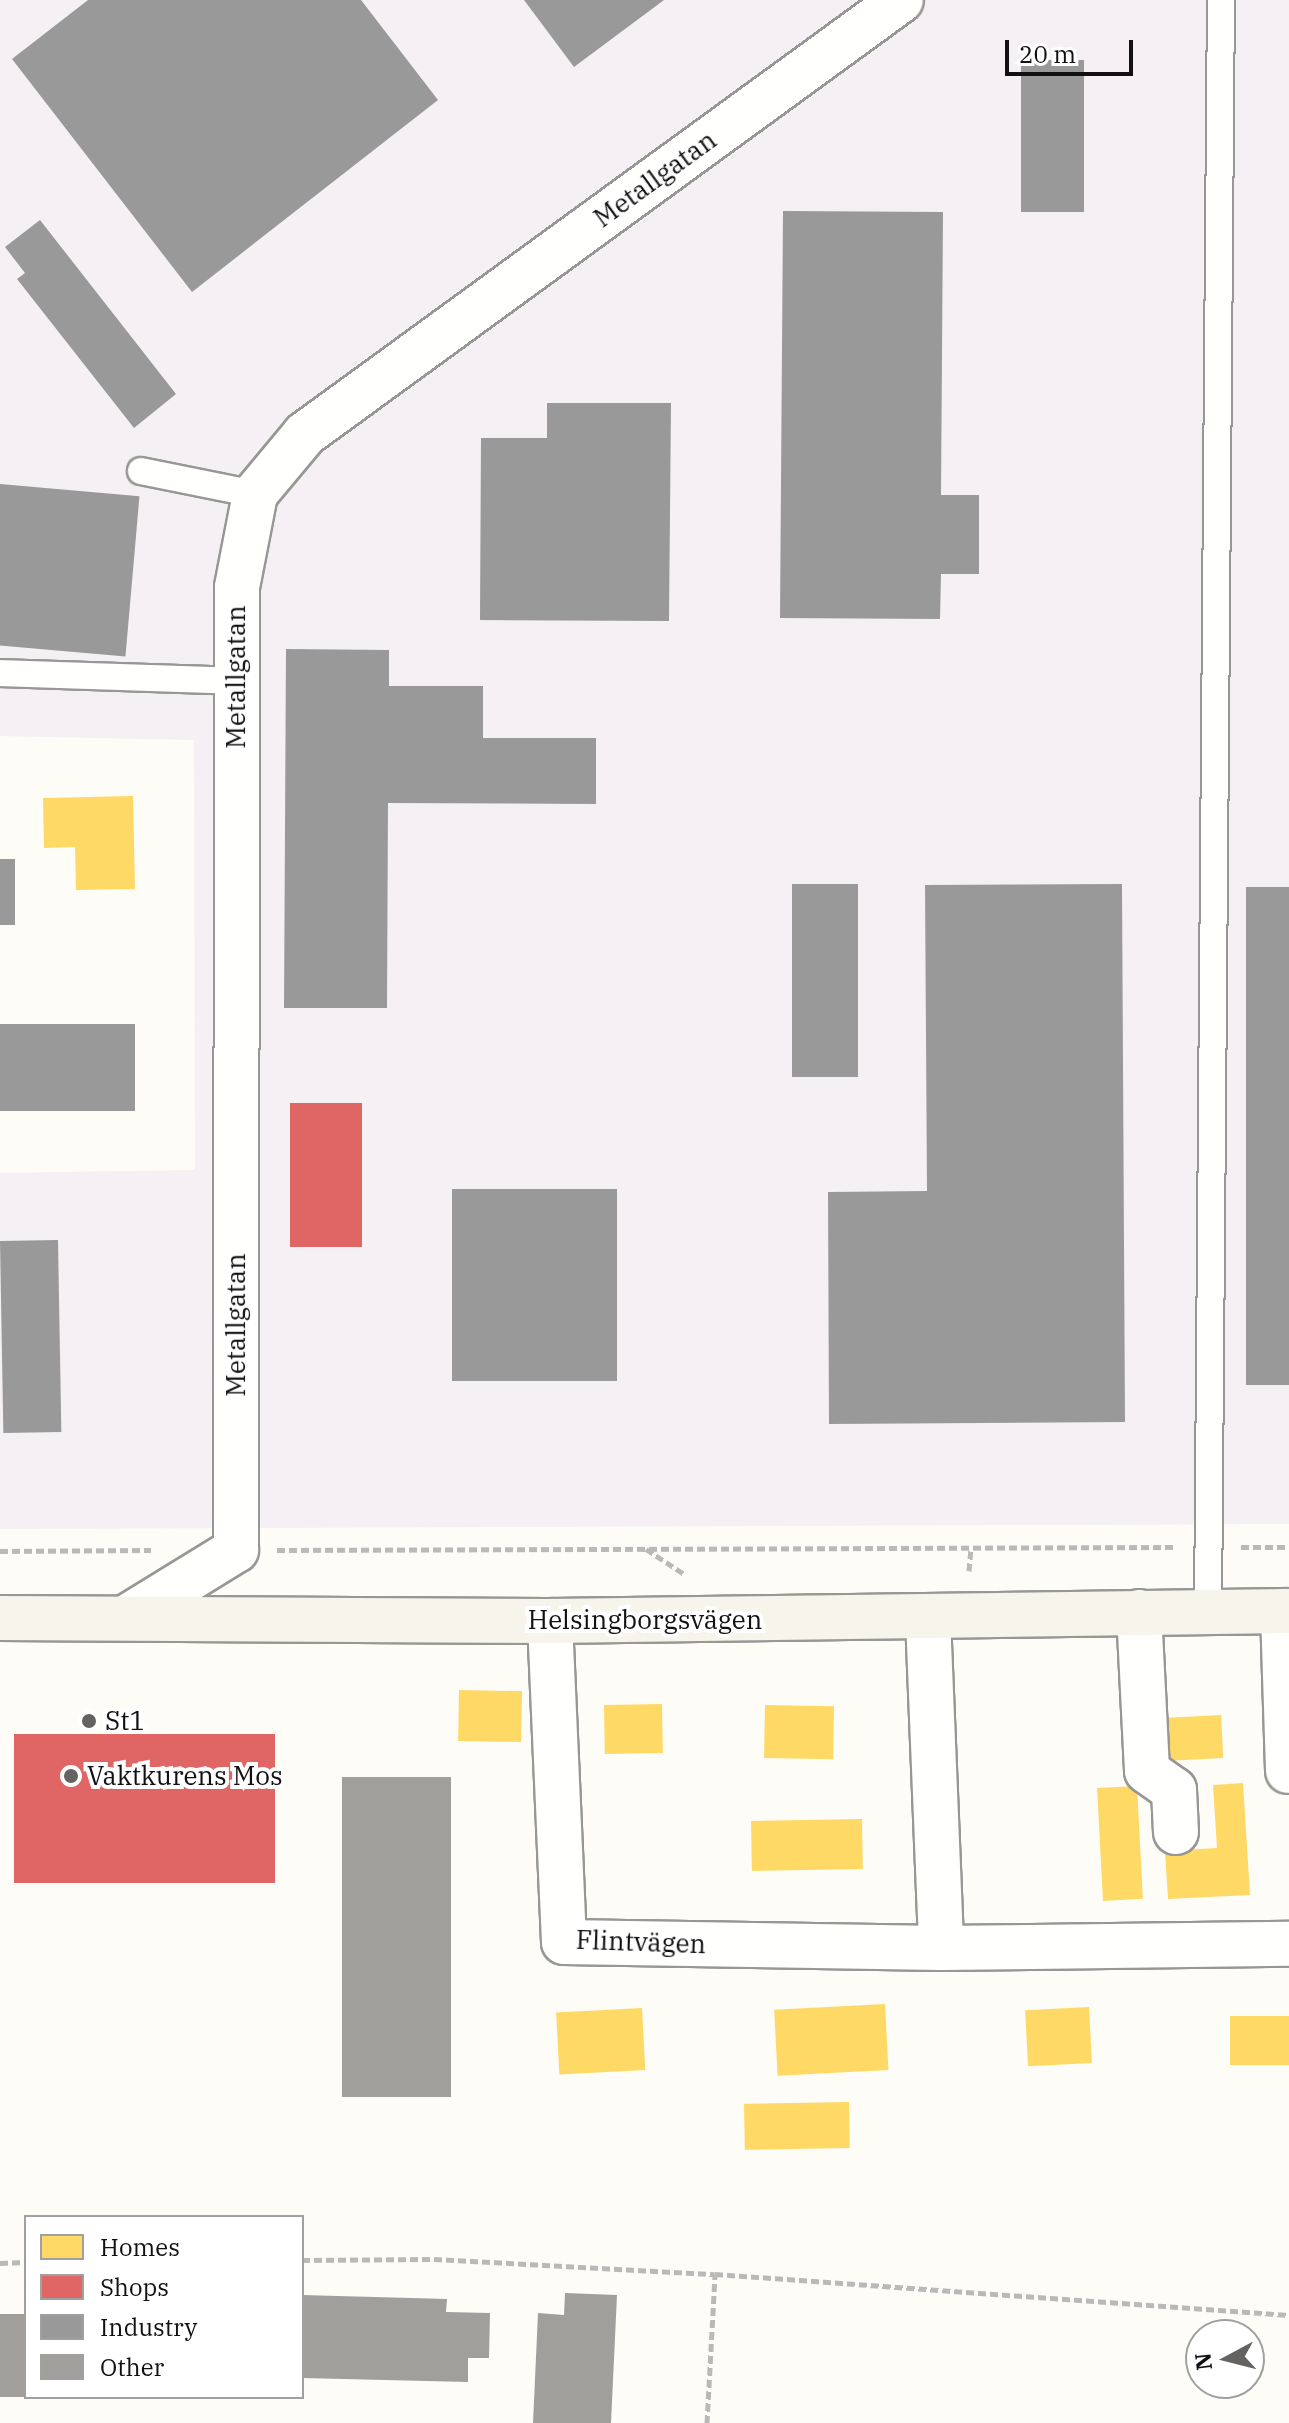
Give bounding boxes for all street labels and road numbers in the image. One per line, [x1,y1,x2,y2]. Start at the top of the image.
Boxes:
street label: Metallgatan [588,124,722,234]
street label: Metallgatan [220,605,252,749]
street label: Metallgatan [220,1253,252,1397]
street label: Helsingborgsvägen [528,1604,762,1636]
street label: Flintvägen [575,1924,707,1960]

